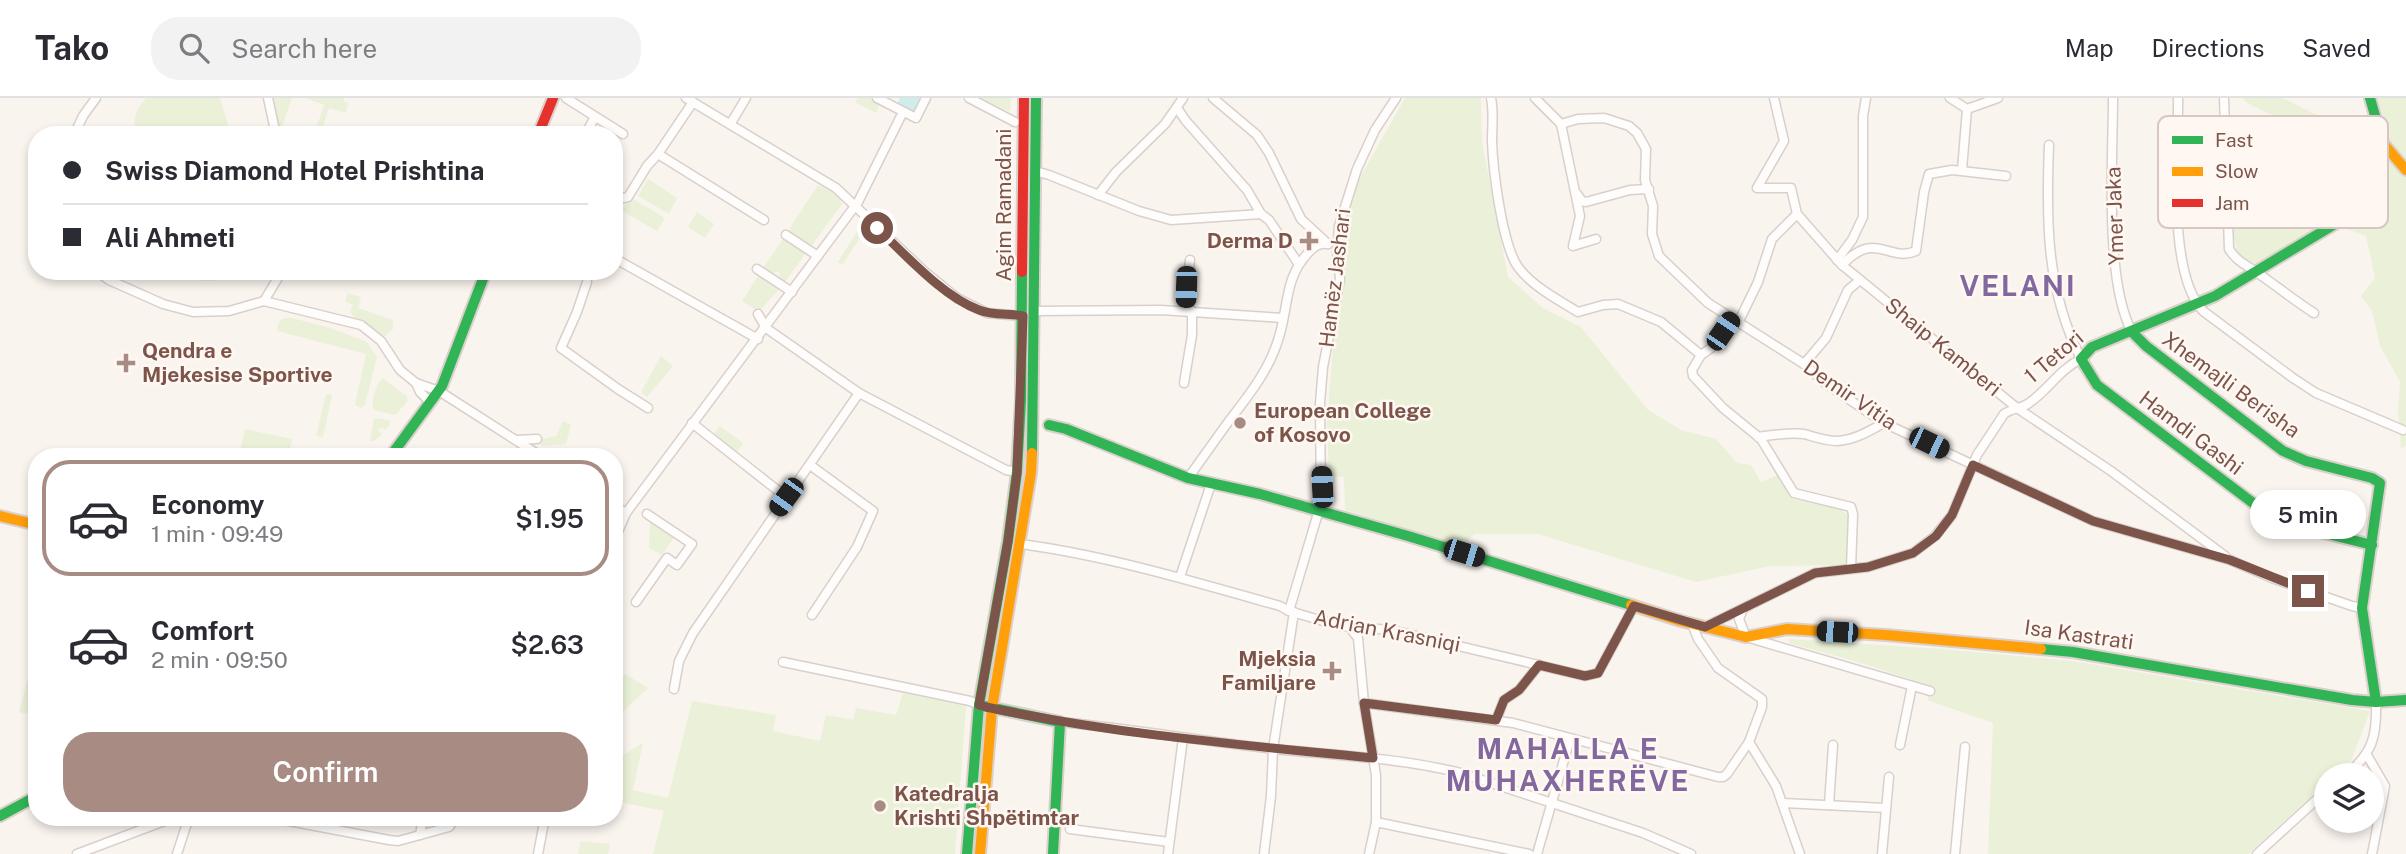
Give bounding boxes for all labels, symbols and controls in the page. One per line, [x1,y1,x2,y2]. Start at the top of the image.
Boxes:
search box [151,17,641,80]
text: Tako [35,29,109,67]
icon: search [175,29,213,67]
text: Search here [231,33,377,64]
text: Map [2065,34,2114,62]
text: Directions [2152,34,2264,62]
text: Saved [2302,34,2371,62]
legend [2158,116,2388,228]
street label: Agim Ramadani [991,128,1016,282]
text: Fast [2215,129,2253,151]
text: Swiss Diamond Hotel Prishtina [105,155,484,186]
text: Slow [2215,160,2259,182]
street label: Ymer Jaka [2100,166,2129,266]
text: Jam [2215,192,2249,214]
street label: Hamëz Jashari [1314,207,1355,349]
route start [861,212,893,244]
text: Ali Ahmeti [105,222,235,253]
place label: Derma D [1207,228,1293,253]
marker: Derma D [1299,231,1319,251]
car [1175,266,1198,308]
district label: VELANI [1960,269,2077,302]
street label: Shaip Kamberi [1880,292,2006,401]
car [1703,308,1744,354]
street label: 1 Tetori [2019,325,2088,388]
street label: Xhemajli Berisha [2158,326,2305,443]
place label: Qendra e Mjekesise Sportive [142,338,333,387]
marker: Qendra e Mjekesise Sportive [116,353,136,373]
street label: Demir Vitia [1799,354,1902,435]
street label: Hamdi Gashi [2134,385,2248,480]
place label: European College of Kosovo [1254,398,1431,447]
marker: European College of Kosovo [1232,415,1248,431]
car [1906,424,1953,462]
car [1311,465,1334,509]
car [766,474,807,520]
icon: car [67,487,130,550]
text: Economy [151,489,264,520]
callout: 5 min [2250,490,2366,538]
text: 5 min [2278,501,2338,528]
text: $1.95 [515,503,584,534]
text: 1 min · 09:49 [151,520,283,547]
car [1441,537,1488,569]
route end [2292,575,2324,607]
street label: Adrian Krasniqi [1312,604,1463,657]
icon: car [67,613,130,676]
street label: Isa Kastrati [2023,614,2135,655]
text: Comfort [151,615,254,646]
car [1816,620,1859,644]
text: $2.63 [511,629,584,660]
text: 2 min · 09:50 [151,646,288,673]
place label: Mjeksia Familjare [1221,646,1316,695]
marker: Mjeksia Familjare [1322,661,1342,681]
button: Confirm [63,732,588,812]
district label: MAHALLA E MUHAXHERËVE [1446,732,1690,797]
map controls [2314,763,2384,833]
button: layers [2314,763,2384,833]
place label: Katedralja Krishti Shpëtimtar [894,781,1079,830]
marker: Katedralja Krishti Shpëtimtar [872,798,888,814]

